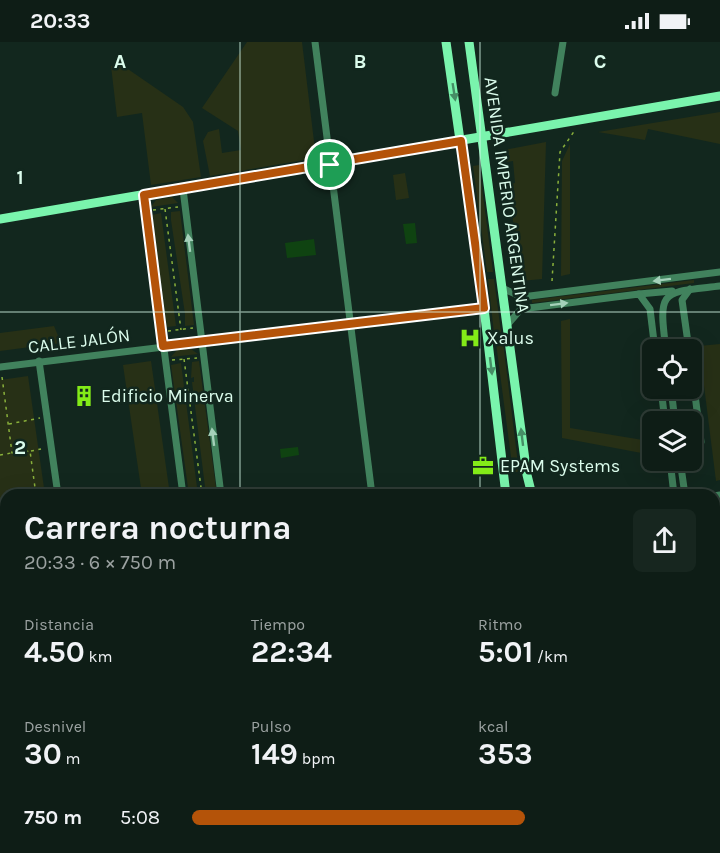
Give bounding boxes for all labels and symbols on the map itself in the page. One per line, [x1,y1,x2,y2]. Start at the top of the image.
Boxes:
text: A [114,50,127,73]
text: B [354,50,366,73]
text: C [594,50,606,73]
street label: AVENIDA IMPERIO ARGENTINA [480,75,534,315]
one-way arrow [449,82,458,101]
pin [304,139,355,190]
text: 1 [16,166,24,189]
one-way arrow [184,234,194,253]
one-way arrow [652,275,671,284]
one-way arrow [550,299,569,309]
street label: CALLE JALÓN [27,323,131,358]
hospital icon: Xalus [458,326,482,350]
place label: Xalus [487,327,534,349]
one-way arrow [486,356,496,375]
building icon: Edificio Minerva [72,384,96,408]
place label: Edificio Minerva [101,385,234,407]
one-way arrow [209,427,218,446]
one-way arrow [518,428,527,447]
text: 2 [14,436,26,459]
office icon: EPAM Systems [471,454,495,478]
place label: EPAM Systems [500,455,620,477]

